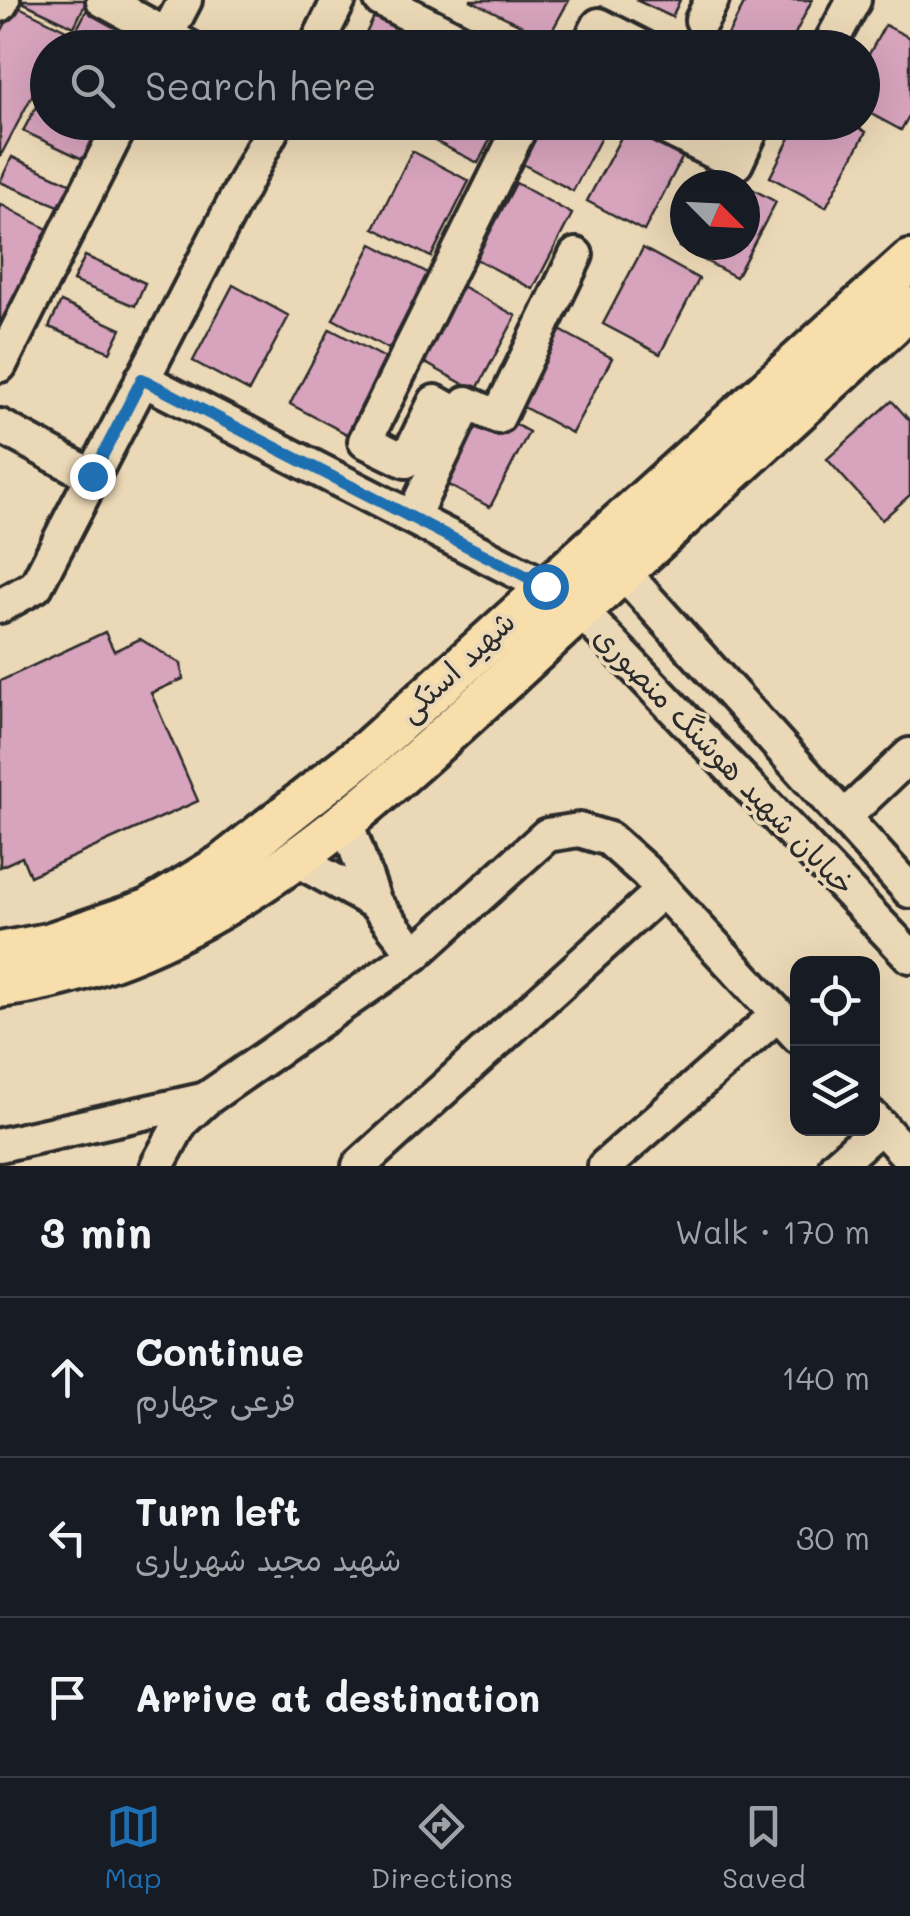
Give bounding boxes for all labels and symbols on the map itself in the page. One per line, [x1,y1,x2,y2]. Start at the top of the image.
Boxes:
north arrow [670,170,760,260]
route end [70,454,116,500]
route start [523,564,569,610]
street label: شهید استکی [389,601,523,731]
street label: خیابان شهید هوشنگ منصوری [586,616,865,903]

